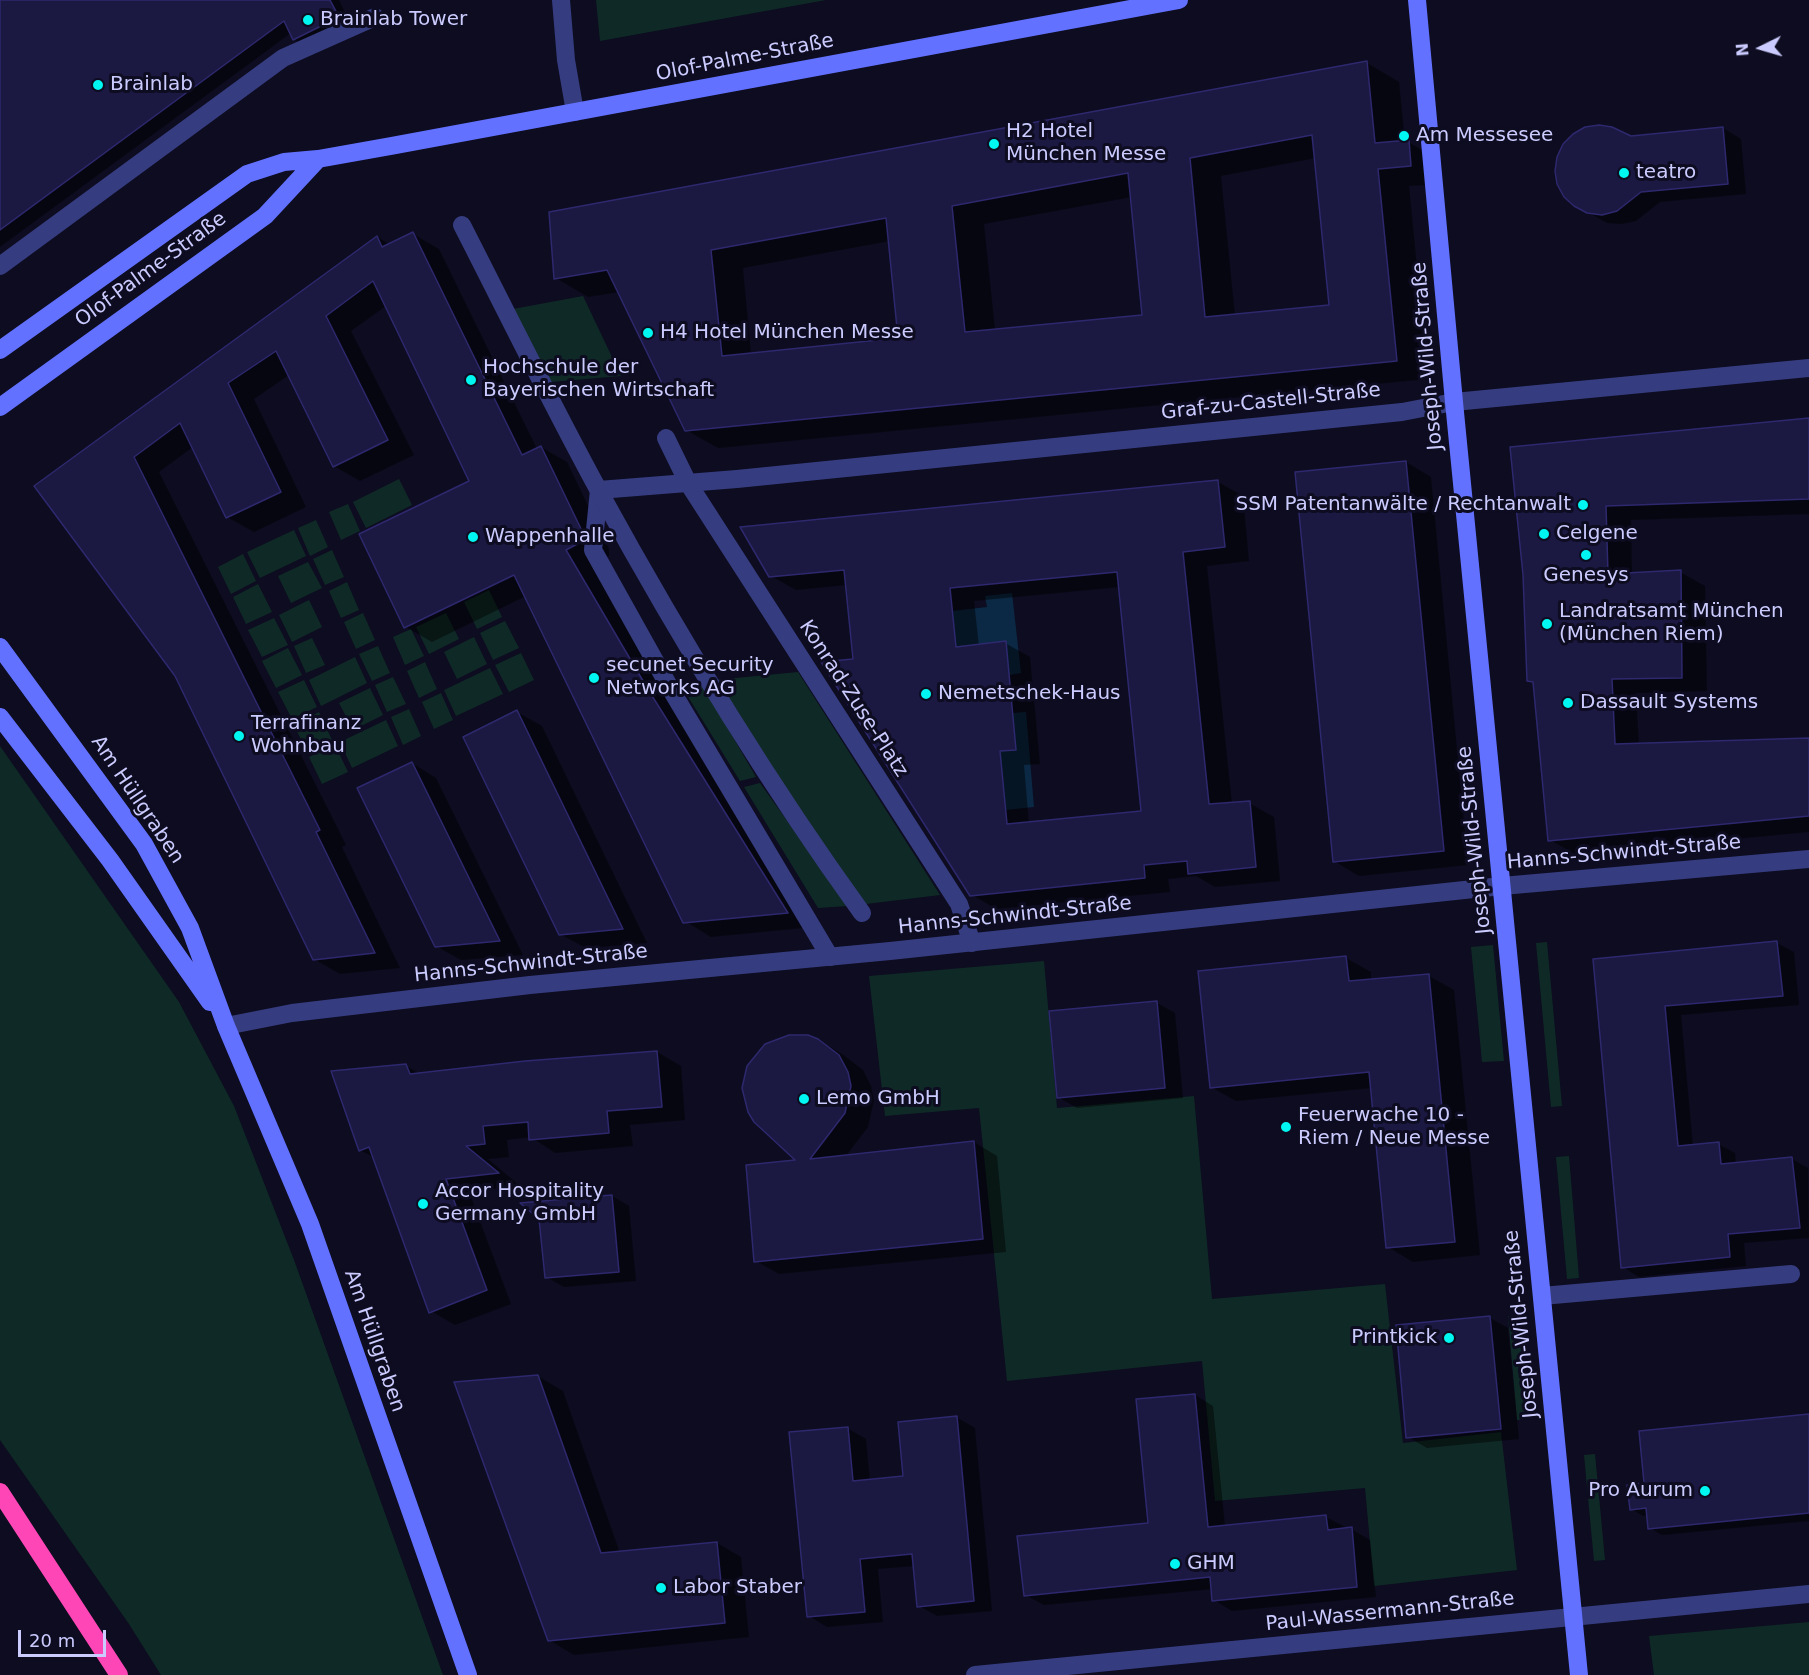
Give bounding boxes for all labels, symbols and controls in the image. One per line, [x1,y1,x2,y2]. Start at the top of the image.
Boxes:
place label: Brainlab Tower [320,8,467,32]
marker: Brainlab Tower [301,13,315,27]
north arrow [1731,18,1791,78]
street label: Olof-Palme-Straße [654,29,836,87]
text: N [1733,42,1753,57]
place label: Brainlab [110,73,193,97]
marker: Brainlab [91,78,105,92]
place label: H2 Hotel München Messe [1006,120,1166,167]
place label: Am Messesee [1416,124,1553,148]
marker: Am Messesee [1397,129,1411,143]
marker: H2 Hotel München Messe [987,137,1001,151]
place label: teatro [1636,161,1696,185]
marker: teatro [1617,166,1631,180]
street label: Olof-Palme-Straße [71,207,231,333]
street label: Joseph-Wild-Straße [1408,261,1448,451]
place label: H4 Hotel München Messe [660,321,914,345]
marker: H4 Hotel München Messe [641,326,655,340]
place label: Hochschule der Bayerischen Wirtschaft [483,356,714,403]
marker: Hochschule der Bayerischen Wirtschaft [464,373,478,387]
street label: Graf-zu-Castell-Straße [1160,379,1382,425]
place label: SSM Patentanwälte / Rechtanwalt [1235,493,1571,517]
marker: SSM Patentanwälte / Rechtanwalt [1576,498,1590,512]
place label: Celgene [1556,522,1638,546]
place label: Wappenhalle [485,525,614,549]
marker: Celgene [1537,527,1551,541]
marker: Wappenhalle [466,530,480,544]
marker: Genesys [1579,548,1593,562]
place label: Genesys [1543,564,1629,588]
place label: Landratsamt München (München Riem) [1559,600,1784,647]
street label: Konrad-Zuse-Platz [793,616,913,782]
marker: Landratsamt München (München Riem) [1540,617,1554,631]
place label: secunet Security Networks AG [606,654,774,701]
marker: secunet Security Networks AG [587,671,601,685]
place label: Nemetschek-Haus [938,682,1120,706]
marker: Nemetschek-Haus [919,687,933,701]
place label: Dassault Systems [1580,691,1758,715]
marker: Dassault Systems [1561,696,1575,710]
place label: Terrafinanz Wohnbau [251,712,361,759]
marker: Terrafinanz Wohnbau [232,729,246,743]
street label: Am Hüllgraben [85,731,189,869]
street label: Joseph-Wild-Straße [1453,745,1497,935]
street label: Hanns-Schwindt-Straße [1506,831,1742,875]
street label: Hanns-Schwindt-Straße [897,892,1133,940]
street label: Hanns-Schwindt-Straße [413,940,649,988]
place label: Lemo GmbH [816,1087,940,1111]
marker: Lemo GmbH [797,1092,811,1106]
place label: Feuerwache 10 - Riem / Neue Messe [1298,1104,1490,1151]
marker: Feuerwache 10 - Riem / Neue Messe [1279,1120,1293,1134]
place label: Accor Hospitality Germany GmbH [435,1180,604,1227]
marker: Accor Hospitality Germany GmbH [416,1197,430,1211]
street label: Joseph-Wild-Straße [1500,1229,1544,1419]
street label: Am Hüllgraben [338,1267,410,1415]
place label: Printkick [1351,1326,1437,1350]
marker: Printkick [1442,1331,1456,1345]
place label: Pro Aurum [1588,1479,1693,1503]
marker: Pro Aurum [1698,1484,1712,1498]
place label: GHM [1187,1552,1235,1576]
marker: GHM [1168,1557,1182,1571]
place label: Labor Staber [673,1576,802,1600]
marker: Labor Staber [654,1581,668,1595]
street label: Paul-Wassermann-Straße [1264,1587,1516,1637]
scale bar [21,1618,110,1656]
text: 20 m [29,1630,75,1651]

